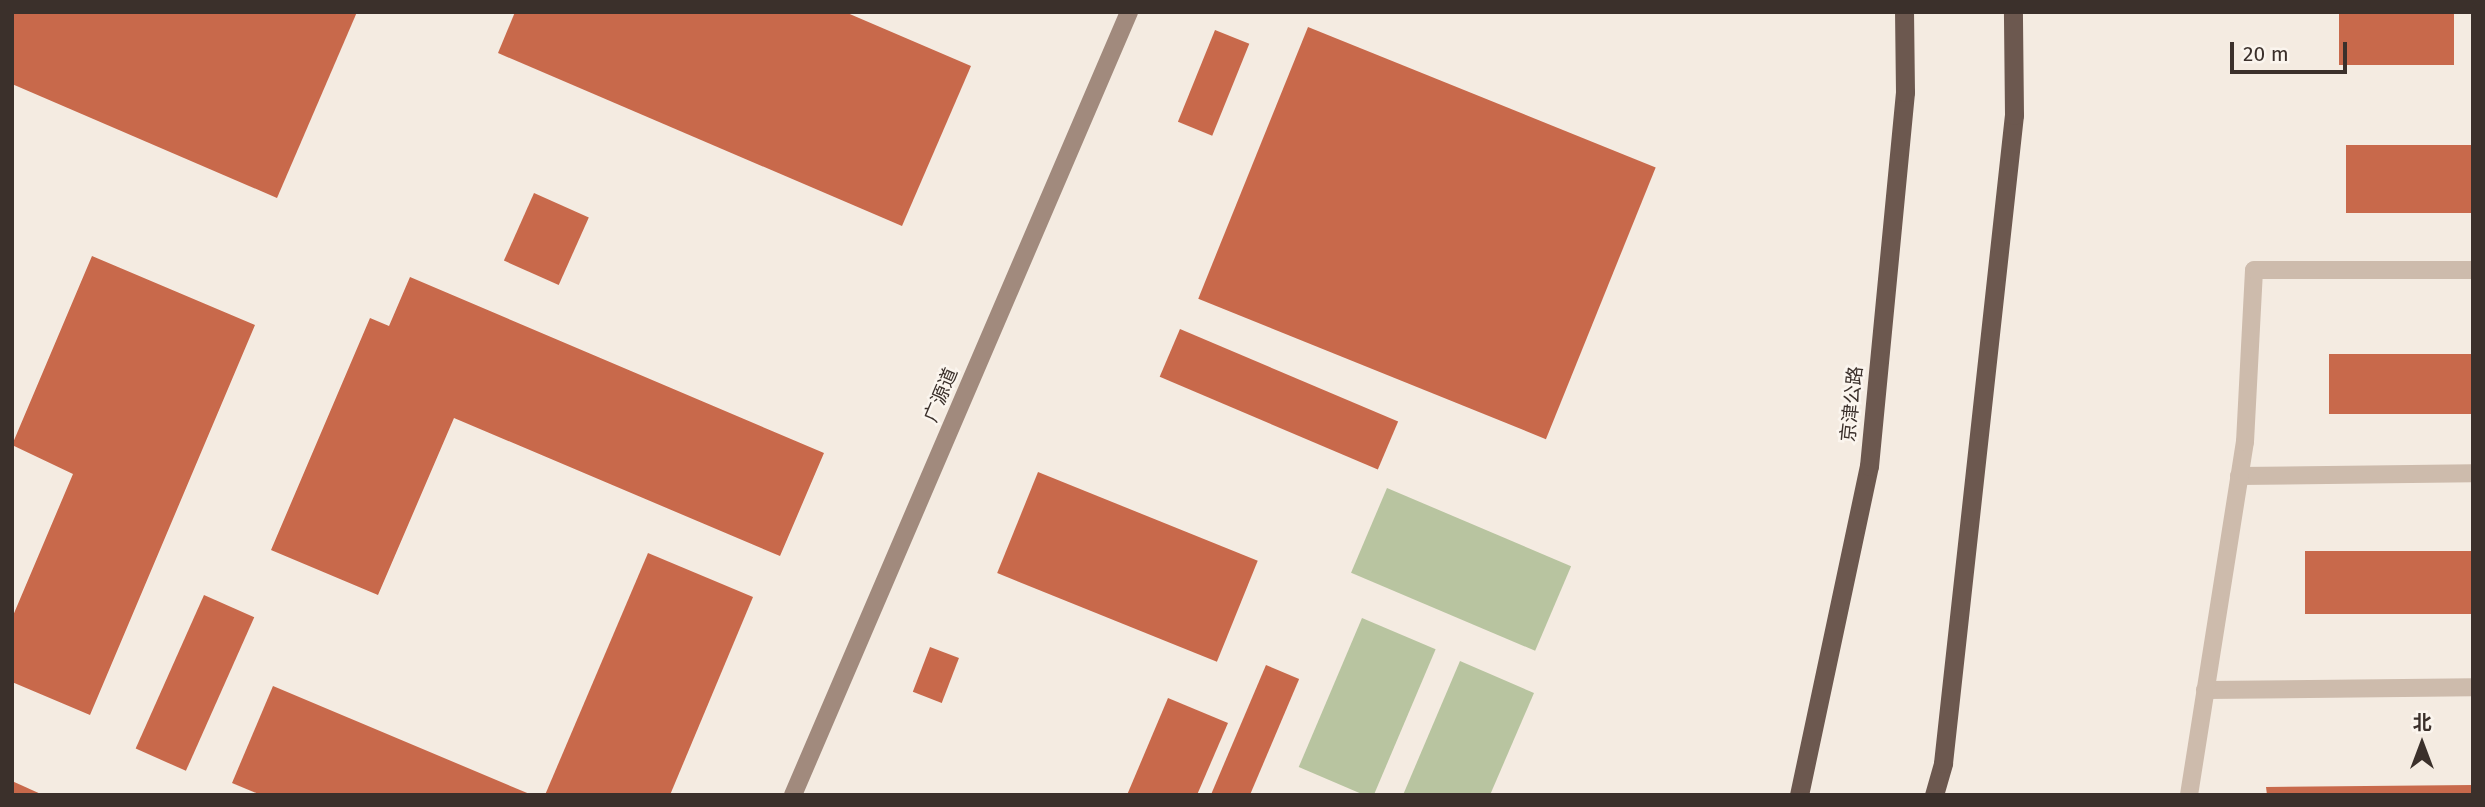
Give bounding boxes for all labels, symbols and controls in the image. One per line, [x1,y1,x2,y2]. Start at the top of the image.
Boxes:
scale bar [2233,28,2350,72]
text: 20 m [2243,41,2289,67]
street label: 广源道 [919,364,963,426]
street label: 京津公路 [1837,365,1867,443]
north arrow [2387,709,2457,779]
text: 北 [2412,711,2432,734]

